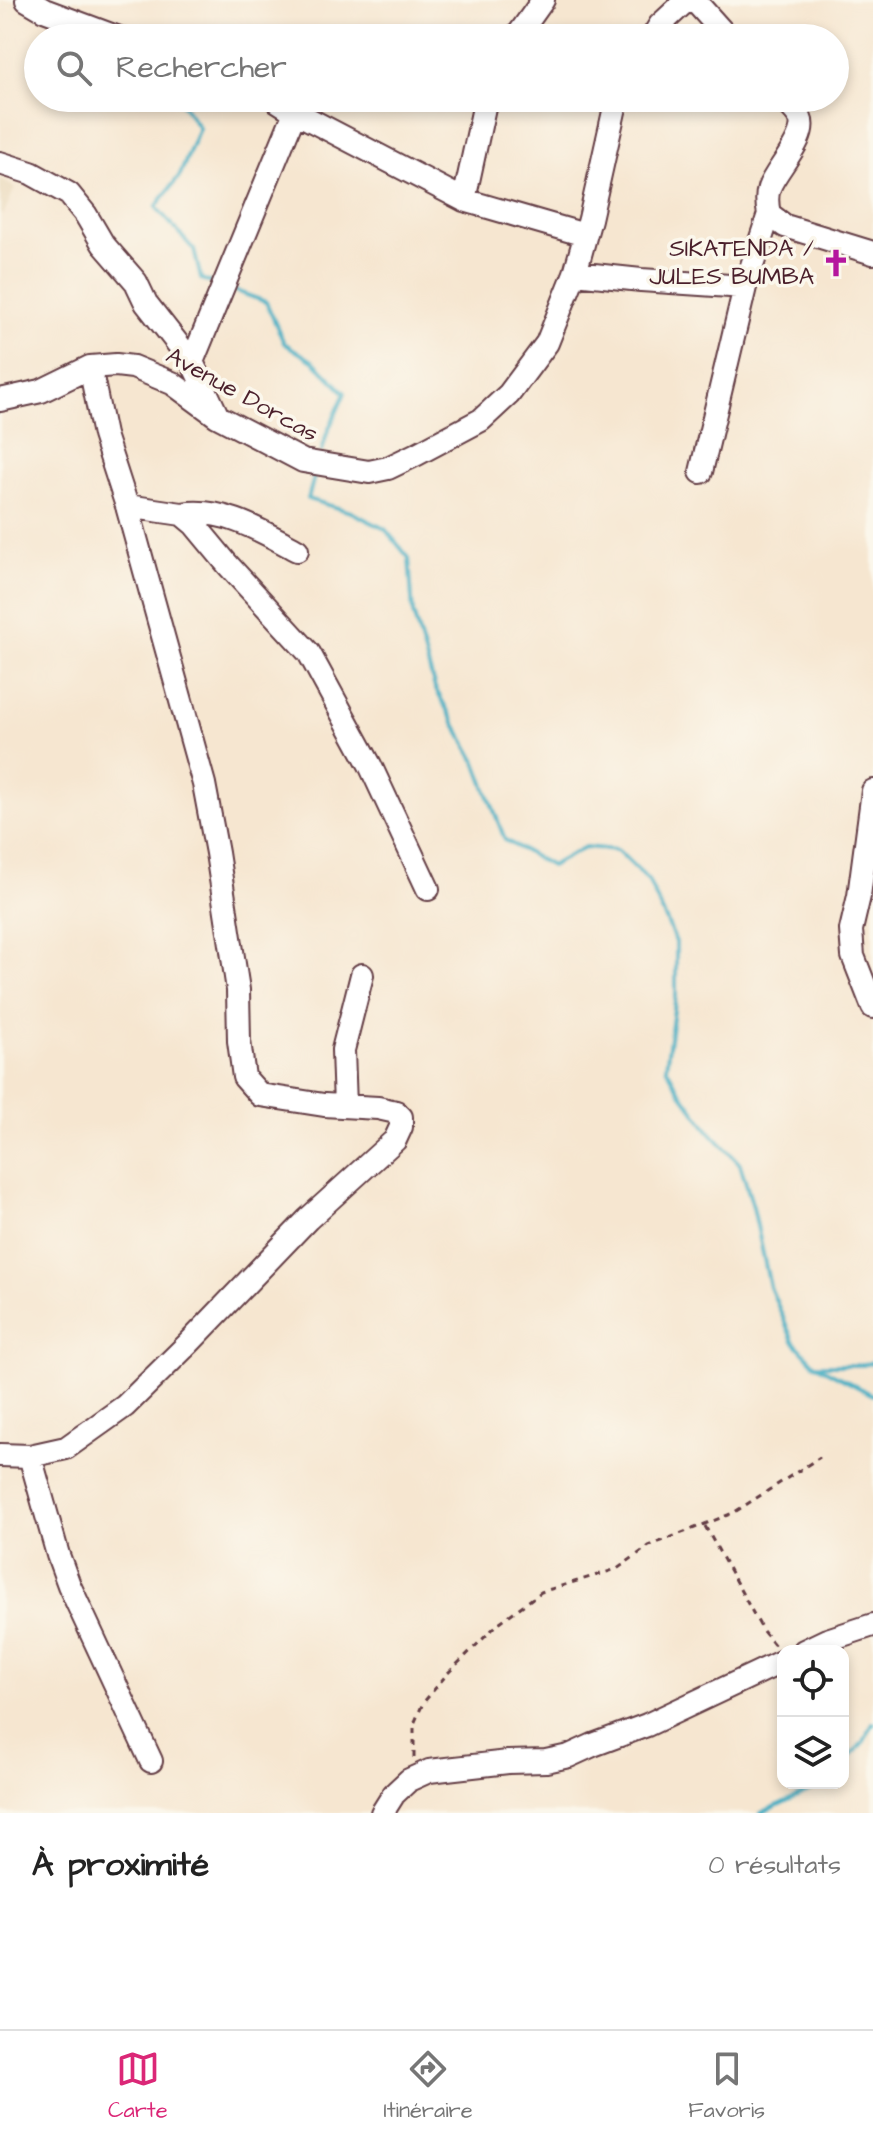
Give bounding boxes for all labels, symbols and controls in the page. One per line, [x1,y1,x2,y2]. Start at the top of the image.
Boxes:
search box [24,24,849,112]
icon: search [52,46,96,90]
text: Rechercher [116,47,287,89]
place label: SIKATENDA / JULES BUMBA [649,232,814,294]
church icon: SIKATENDA / JULES BUMBA [821,248,851,278]
street label: Avenue Dorcas [160,339,324,451]
map controls [777,1645,849,1789]
button: locate [777,1645,849,1717]
button: layers [777,1717,849,1789]
text: À proximité [32,1841,209,1889]
text: 0 résultats [708,1847,841,1883]
tab: Carte [108,2047,168,2126]
tab: Itinéraire [383,2047,473,2126]
tab: Favoris [688,2047,765,2126]

